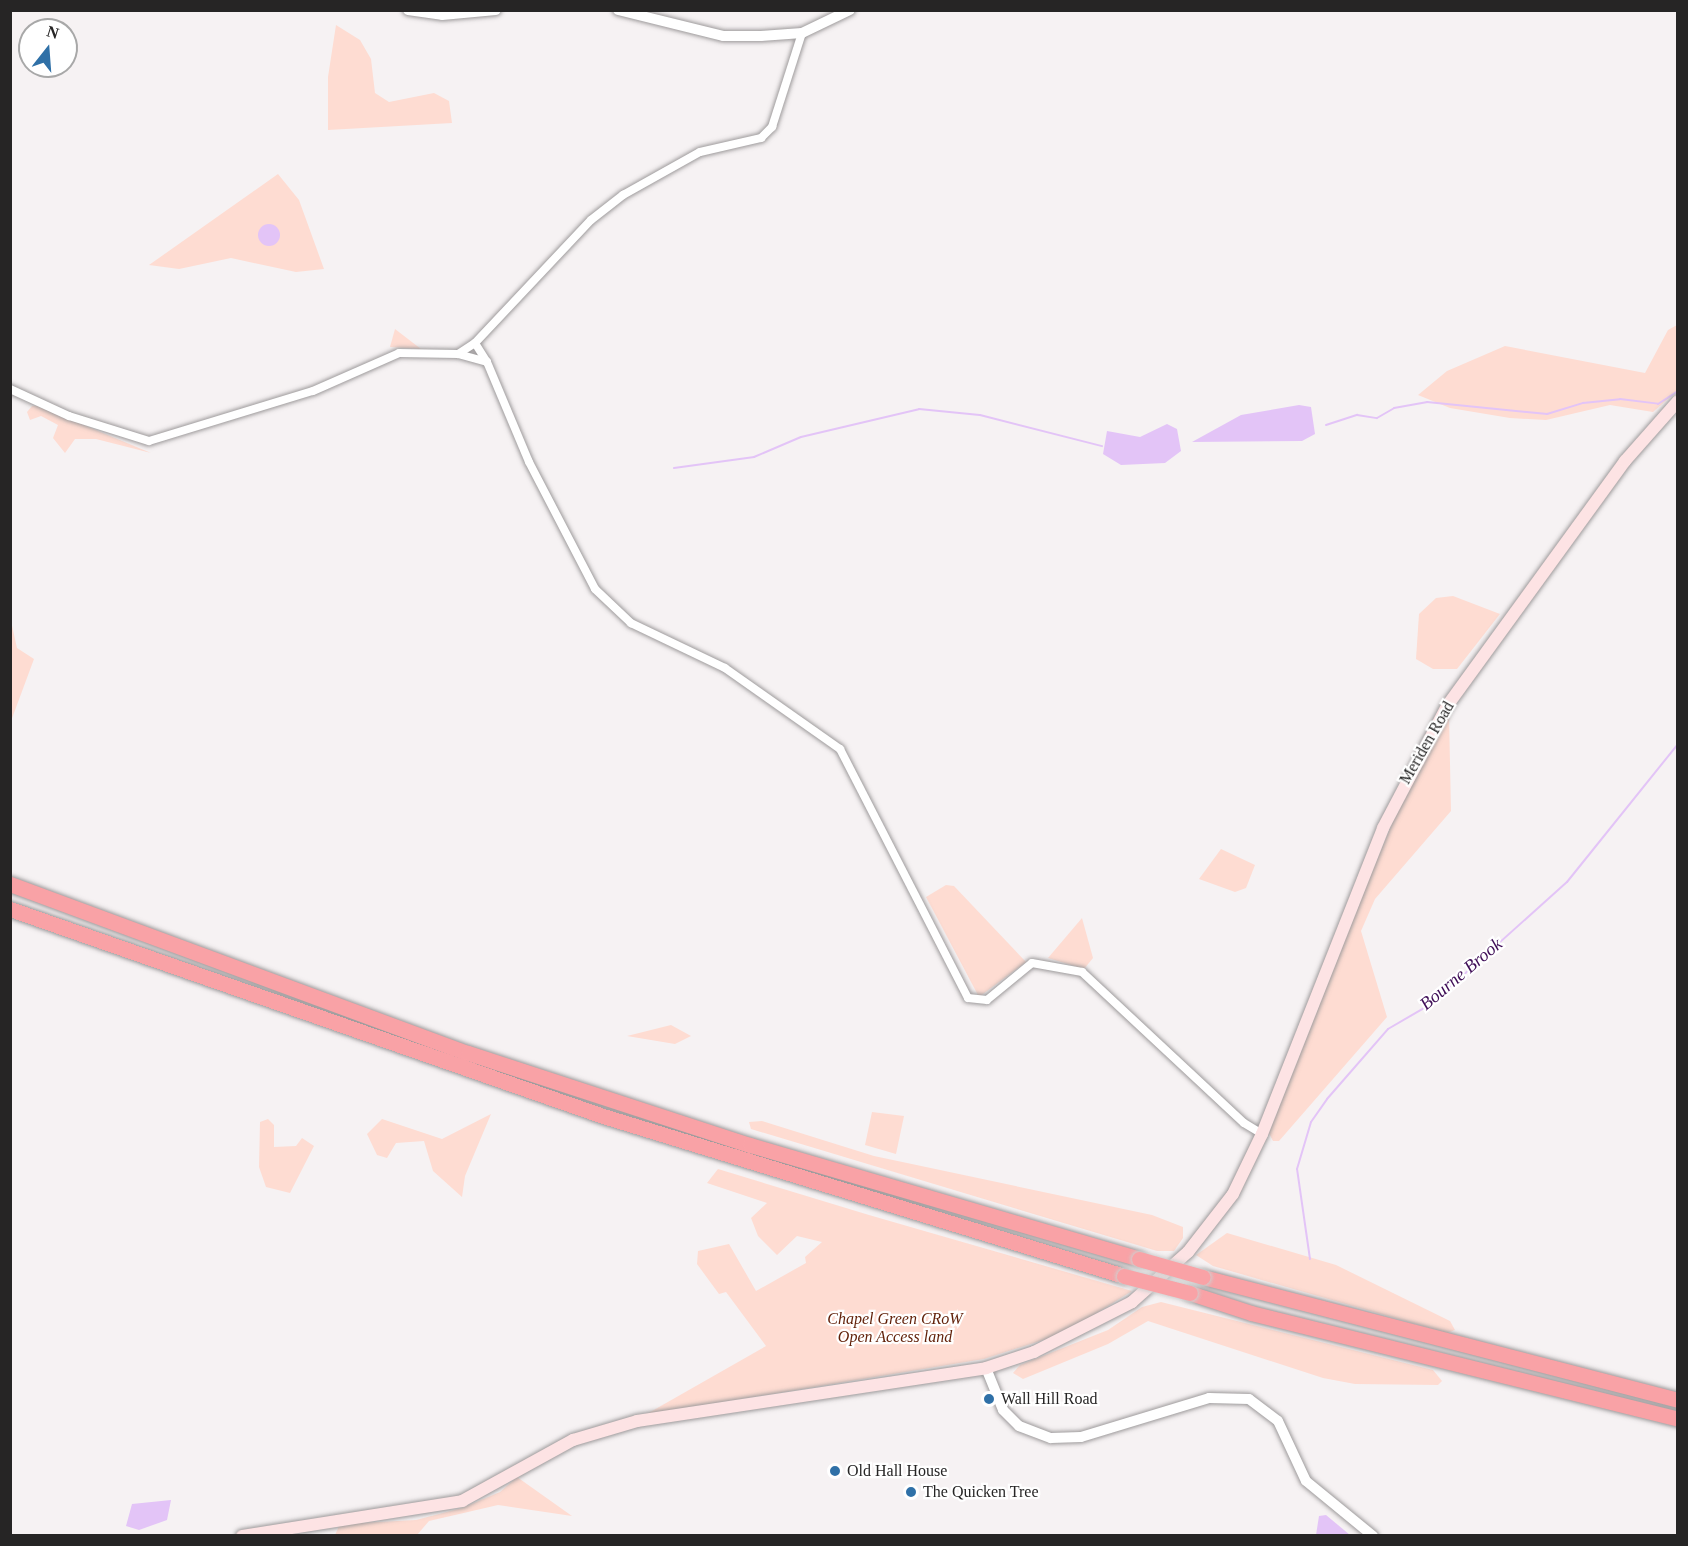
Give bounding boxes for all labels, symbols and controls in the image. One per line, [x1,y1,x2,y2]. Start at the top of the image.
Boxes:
north arrow [18,18,78,78]
text: N [45,22,61,42]
street label: Meriden Road [1396,698,1458,788]
water label: Bourne Brook [1415,933,1507,1015]
park label: Chapel Green CRoW Open Access land [827,1309,963,1347]
place label: Wall Hill Road [1001,1389,1097,1409]
marker: Wall Hill Road [982,1392,996,1406]
place label: Old Hall House [847,1461,947,1481]
marker: Old Hall House [828,1464,842,1478]
place label: The Quicken Tree [923,1482,1039,1502]
marker: The Quicken Tree [904,1485,918,1499]

